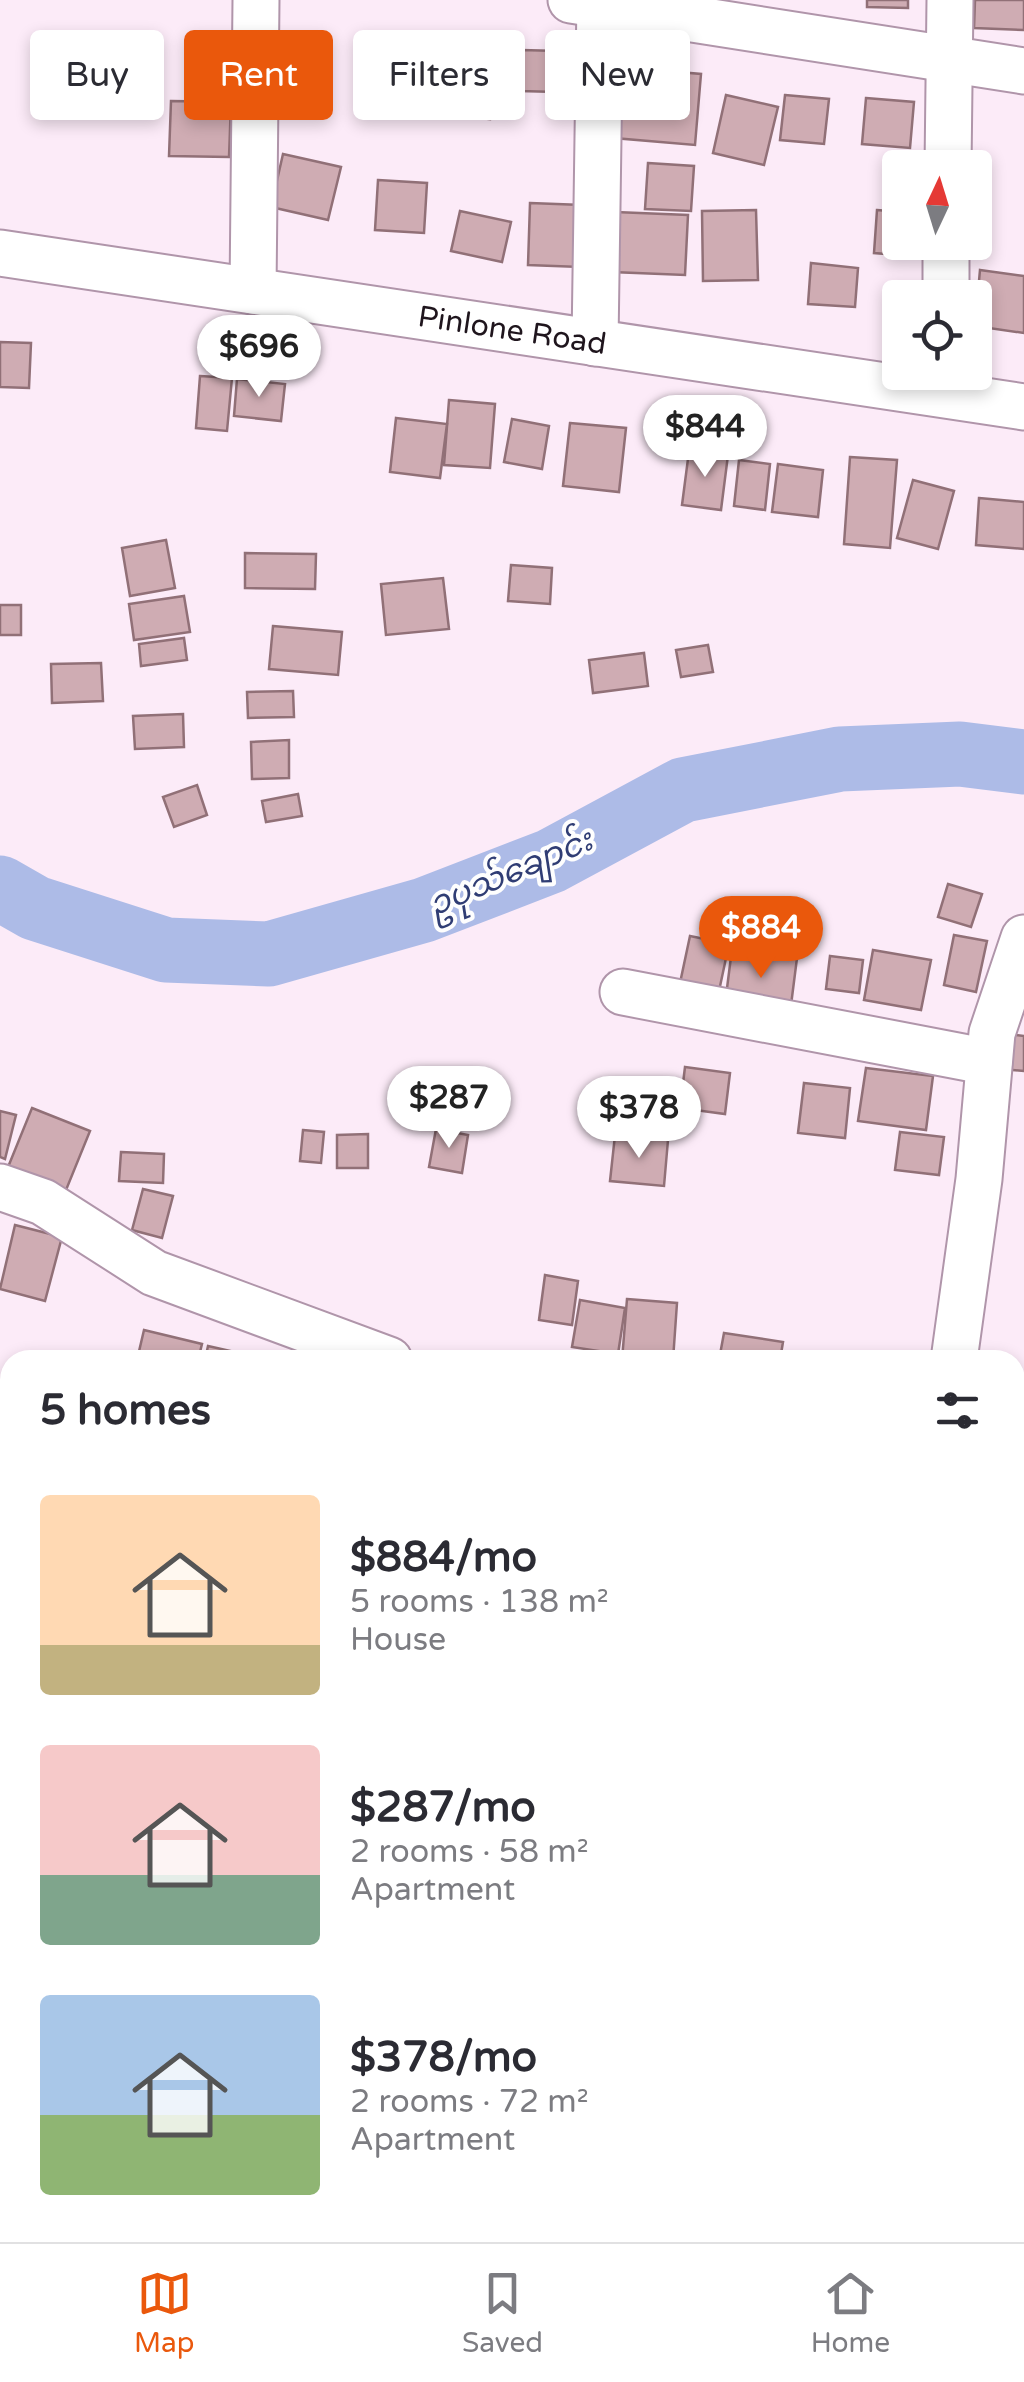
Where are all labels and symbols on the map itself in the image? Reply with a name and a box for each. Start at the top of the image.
north arrow [882,150,992,260]
street label: Pinlone Road [416,298,609,363]
pin: $696 [200,315,318,400]
pin: $844 [646,395,764,480]
water label: ဥပုသ်ချောင်း [421,817,602,930]
pin: $884 [702,896,820,981]
pin: $287 [390,1066,508,1151]
pin: $378 [580,1076,698,1161]

